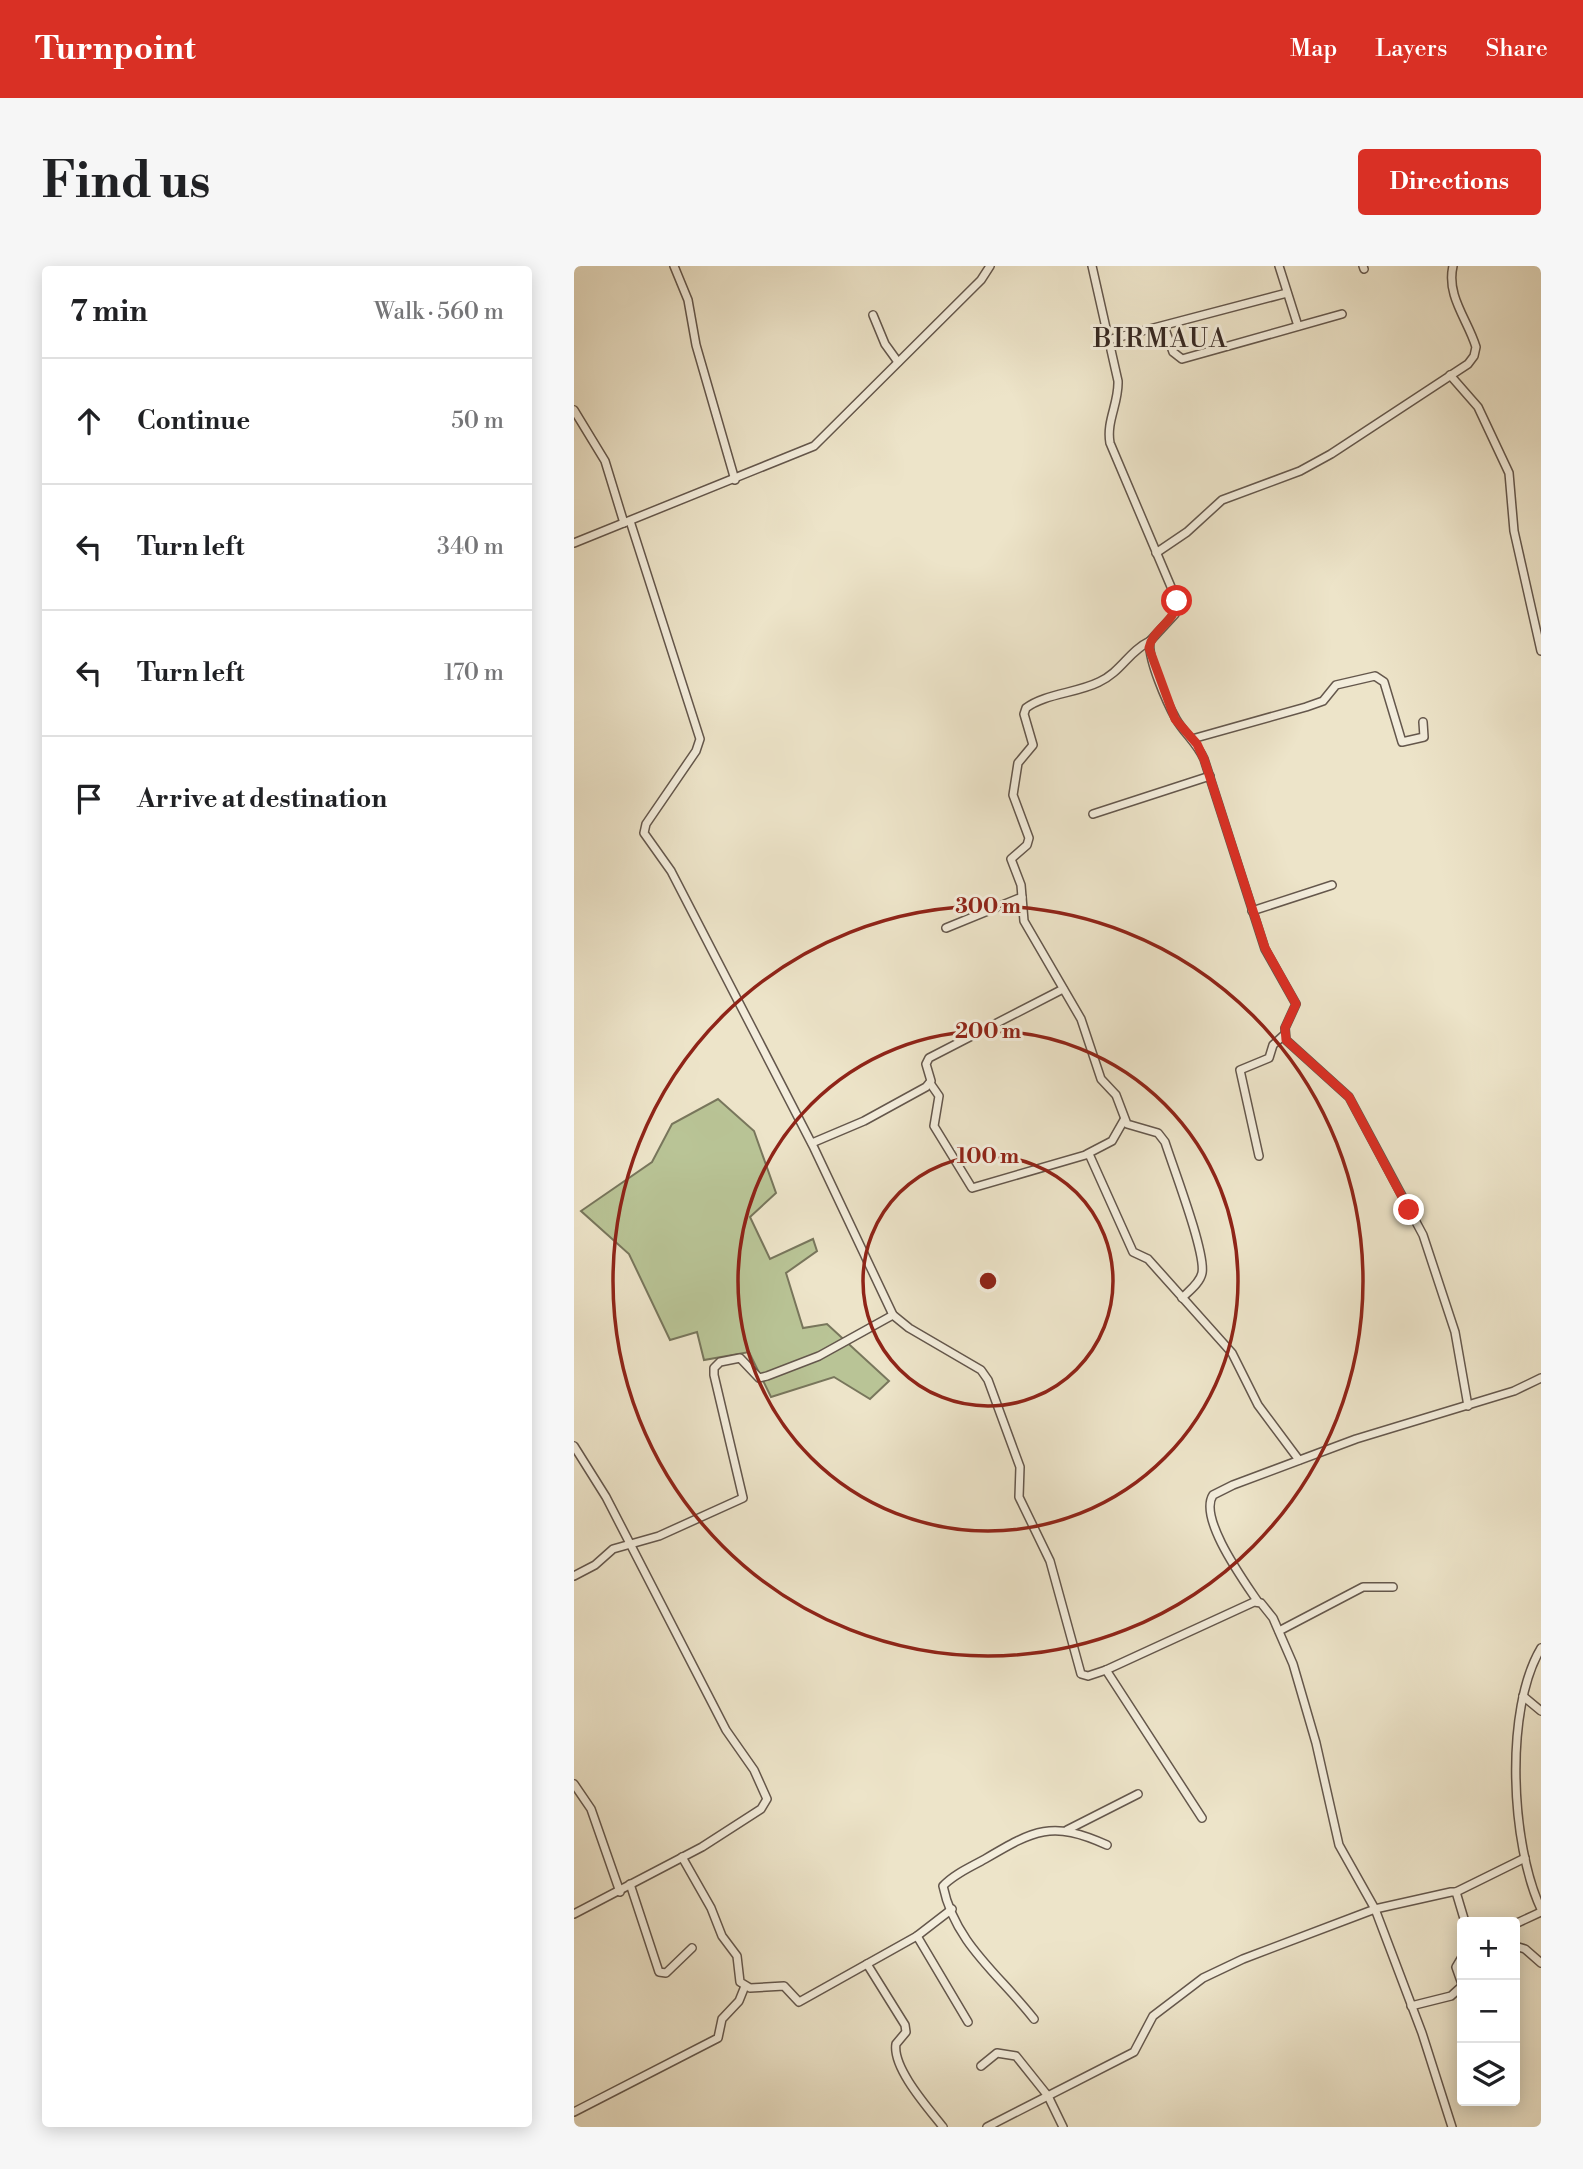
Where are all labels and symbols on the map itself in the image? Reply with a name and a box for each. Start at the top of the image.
district label: BIRMAUA [1092,323,1229,355]
route start [1161,585,1192,616]
text: 300 m [955,894,1021,920]
text: 200 m [955,1019,1021,1045]
text: 100 m [957,1144,1019,1170]
route end [1393,1194,1424,1225]
centre of rings [976,1269,1000,1293]

